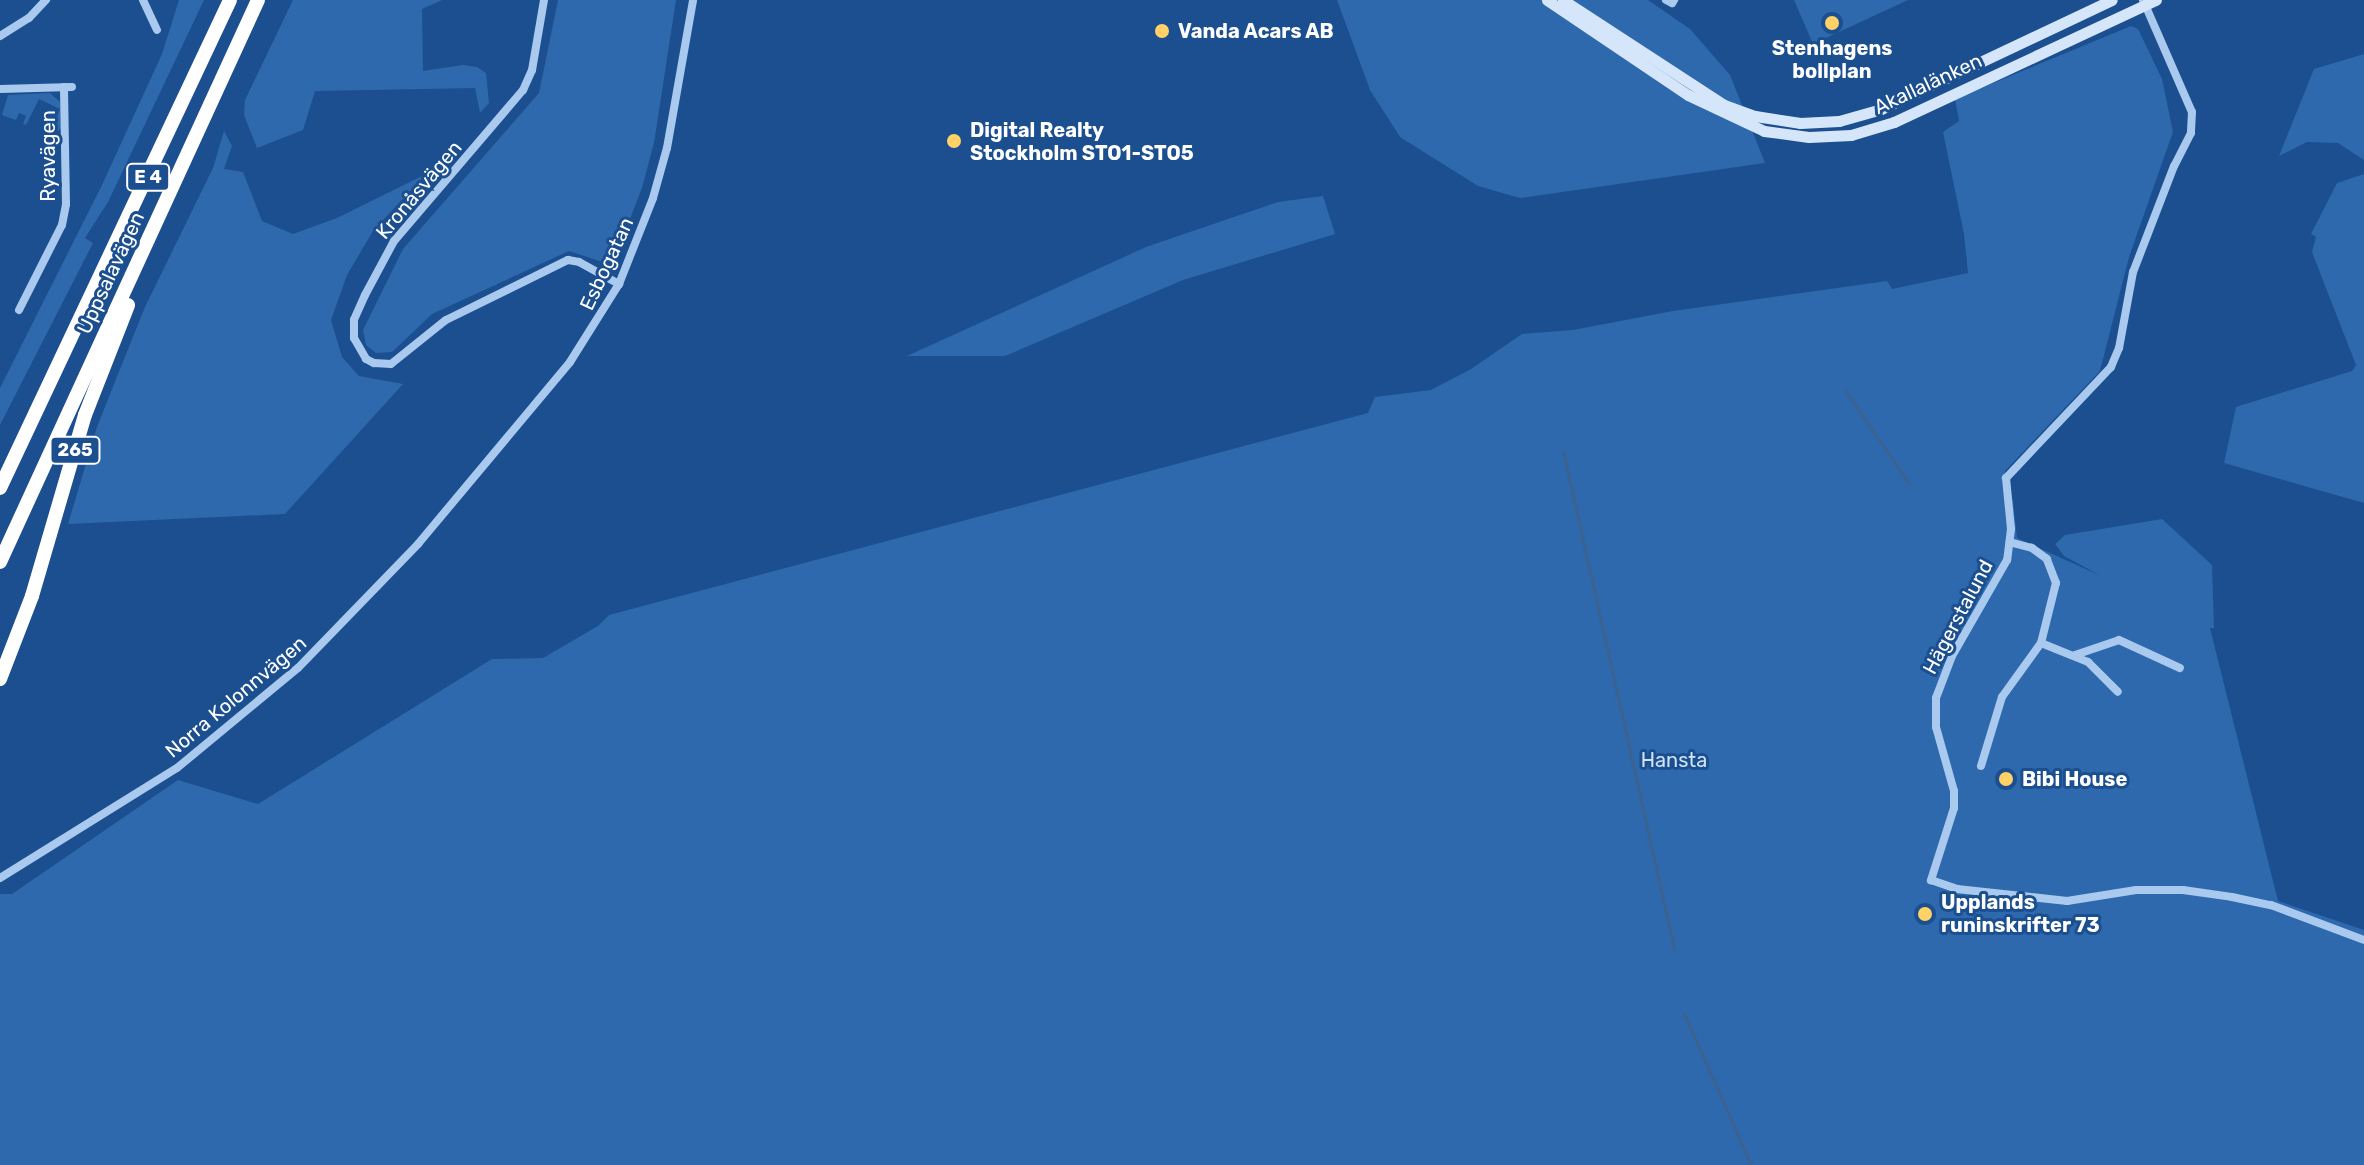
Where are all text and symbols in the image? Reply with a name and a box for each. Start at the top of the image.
marker: Stenhagens bollplan [1823,14,1841,32]
place label: Vanda Acars AB [1178,19,1335,43]
marker: Vanda Acars AB [1153,22,1171,40]
place label: Stenhagens bollplan [1772,36,1892,83]
street label: Akallalänken [1870,49,1986,119]
street label: Ryavägen [36,110,60,202]
place label: Digital Realty Stockholm STO1-STO5 [970,118,1194,165]
marker: Digital Realty Stockholm STO1-STO5 [945,132,963,150]
street label: Kronåsvägen [371,136,467,244]
road number: E 4 [126,163,170,191]
street label: Uppsalavägen [72,208,150,338]
street label: Esbogatan [575,214,639,314]
road number: 265 [49,436,101,464]
street label: Hägerstalund [1918,556,1998,678]
street label: Norra Kolonnvägen [161,631,311,763]
park label: Hansta [1641,748,1707,772]
place label: Bibi House [2022,767,2127,791]
marker: Bibi House [1997,770,2015,788]
place label: Upplands runinskrifter 73 [1941,890,2100,937]
marker: Upplands runinskrifter 73 [1916,905,1934,923]

